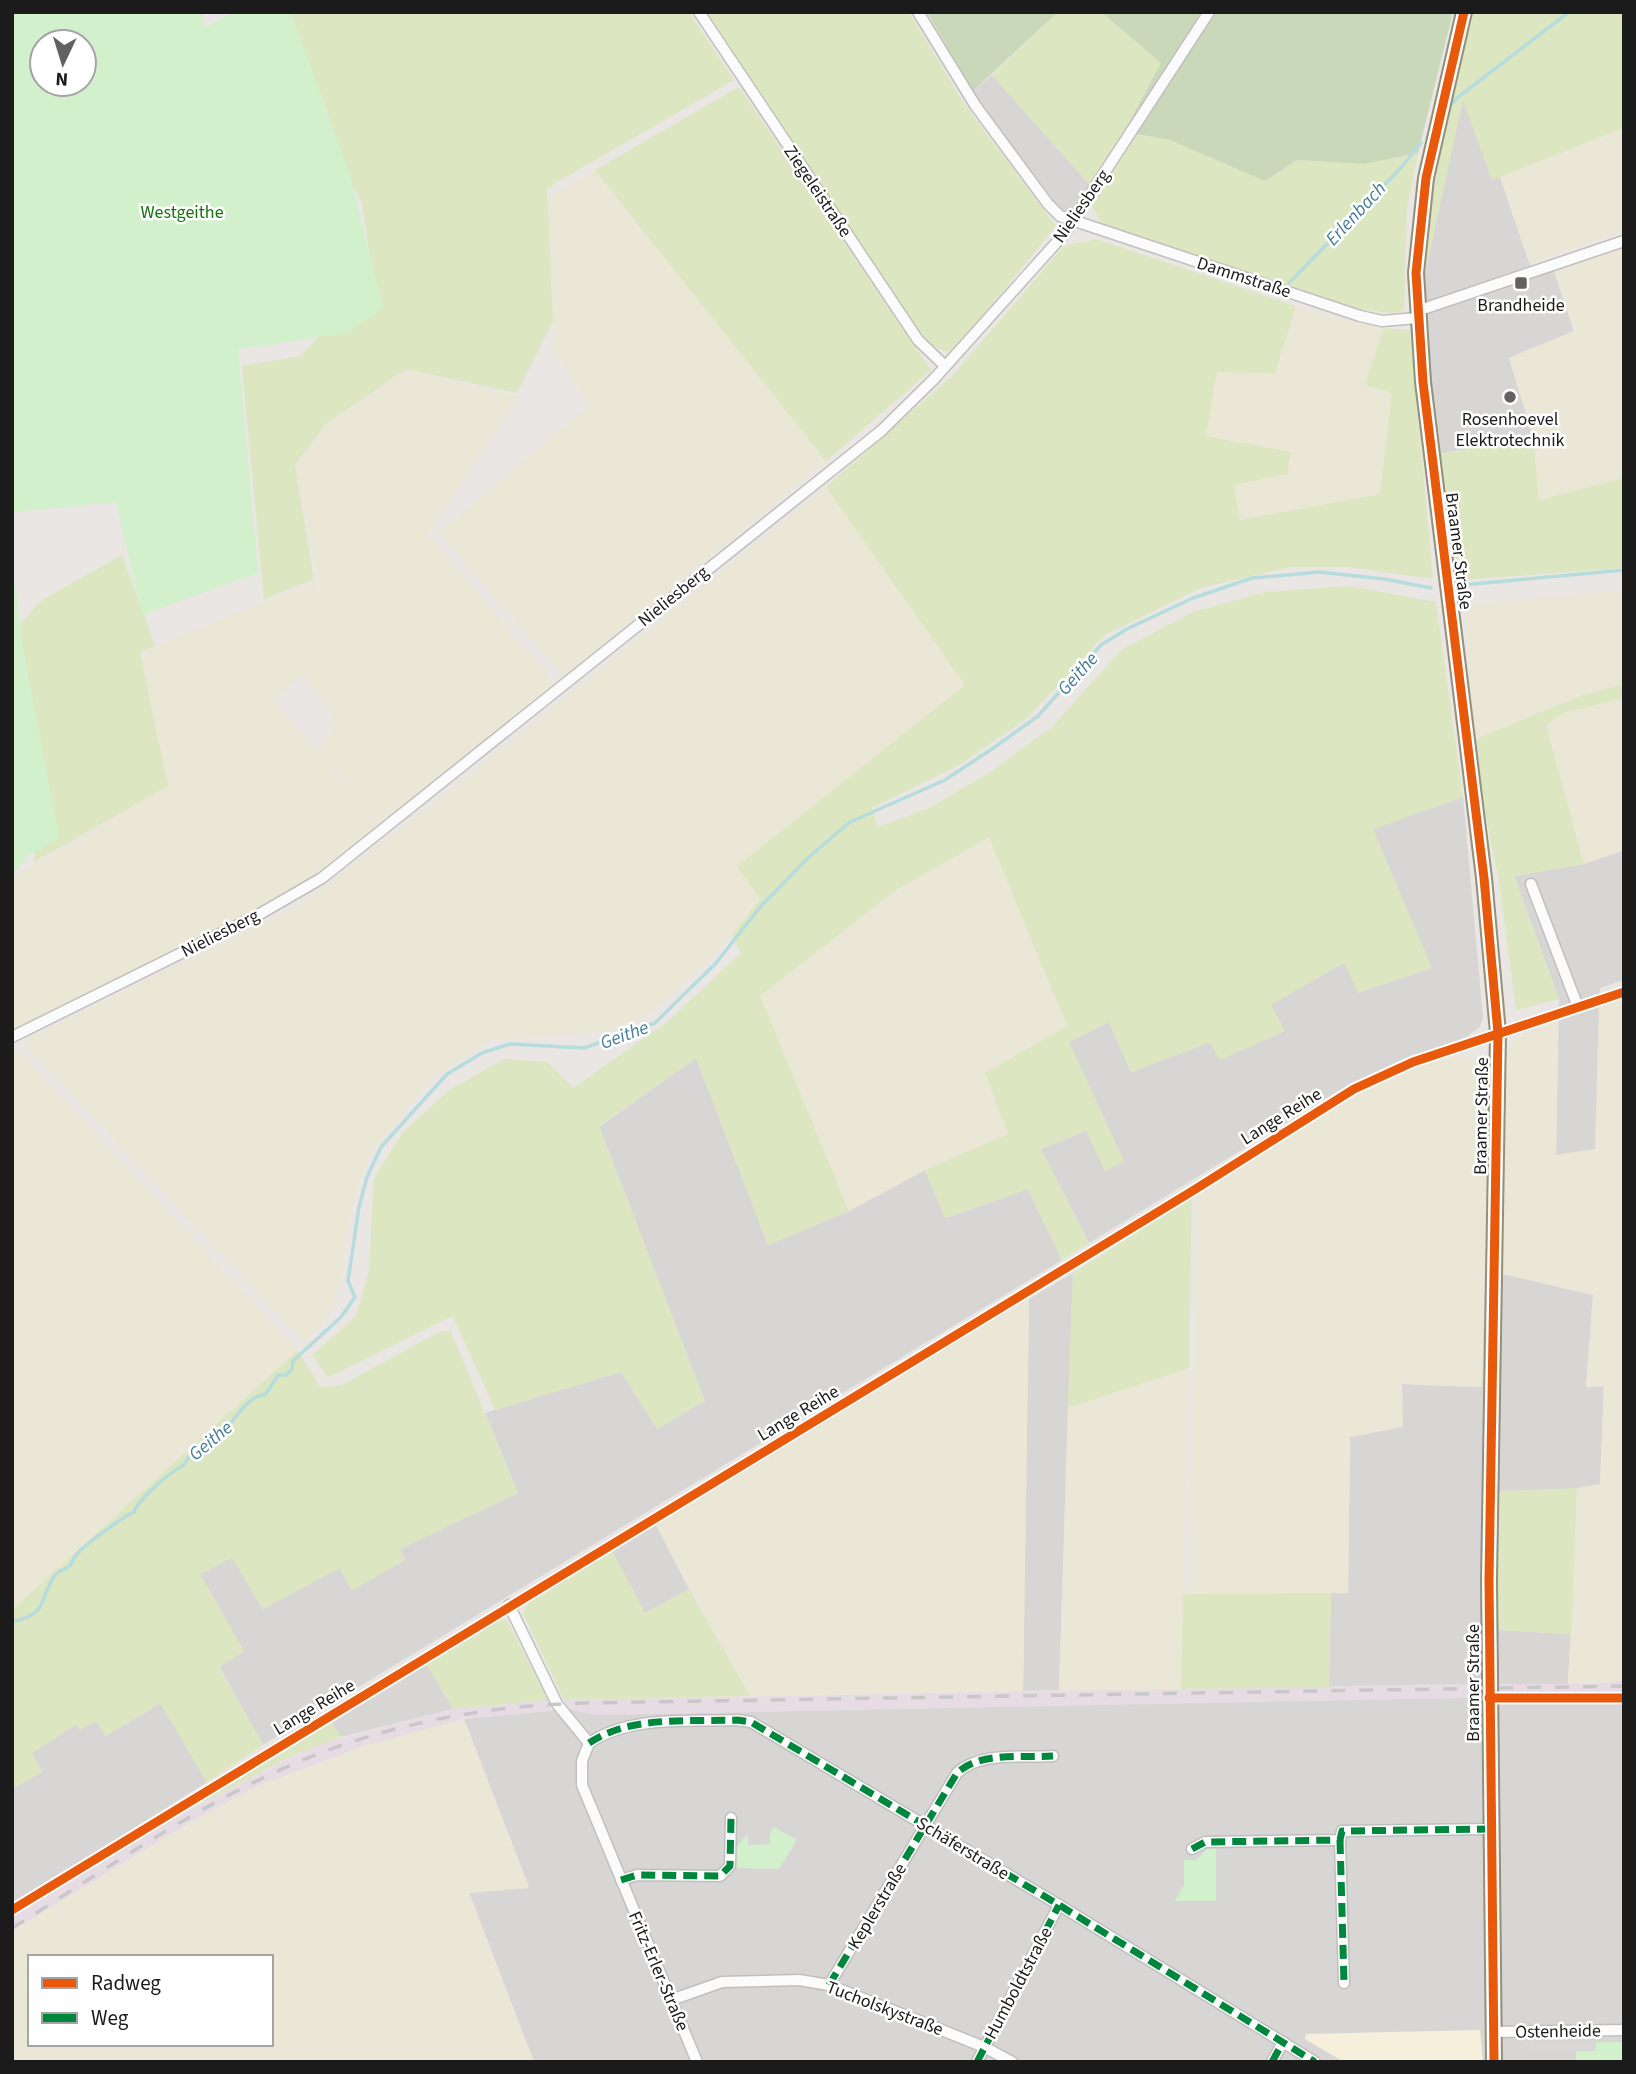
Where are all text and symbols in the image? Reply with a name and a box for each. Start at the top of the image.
north arrow [28,28,98,98]
text: N [55,65,69,92]
street label: Ziegeleistraße [778,140,858,242]
street label: Nieliesberg [1047,165,1116,248]
water label: Erlenbach [1319,176,1393,252]
park label: Westgeithe [140,200,224,225]
street label: Dammstraße [1194,251,1294,304]
marker: Brandheide [1513,275,1529,291]
place label: Brandheide [1477,293,1565,318]
marker: Rosenhoevel Elektrotechnik [1502,389,1518,405]
place label: Rosenhoevel Elektrotechnik [1455,407,1565,453]
street label: Braamer Straße [1439,491,1478,611]
street label: Nieliesberg [633,560,714,633]
water label: Geithe [1051,646,1105,702]
street label: Nieliesberg [177,903,264,964]
water label: Geithe [596,1014,653,1057]
street label: Braamer Straße [1468,1057,1495,1175]
street label: Lange Reihe [1236,1082,1327,1151]
street label: Lange Reihe [753,1379,844,1448]
water label: Geithe [183,1415,239,1468]
street label: Braamer Straße [1461,1624,1486,1742]
street label: Lange Reihe [269,1673,360,1742]
street label: Schäferstraße [912,1811,1014,1886]
street label: Keplerstraße [842,1858,913,1954]
street label: Fritz-Erler-Straße [622,1907,695,2035]
street label: Humboldtstraße [978,1923,1059,2044]
legend [28,1955,273,2046]
text: Radweg [91,1968,161,1998]
street label: Tucholskystraße [823,1975,947,2042]
text: Weg [91,2003,129,2033]
street label: Ostenheide [1515,2018,1601,2045]

